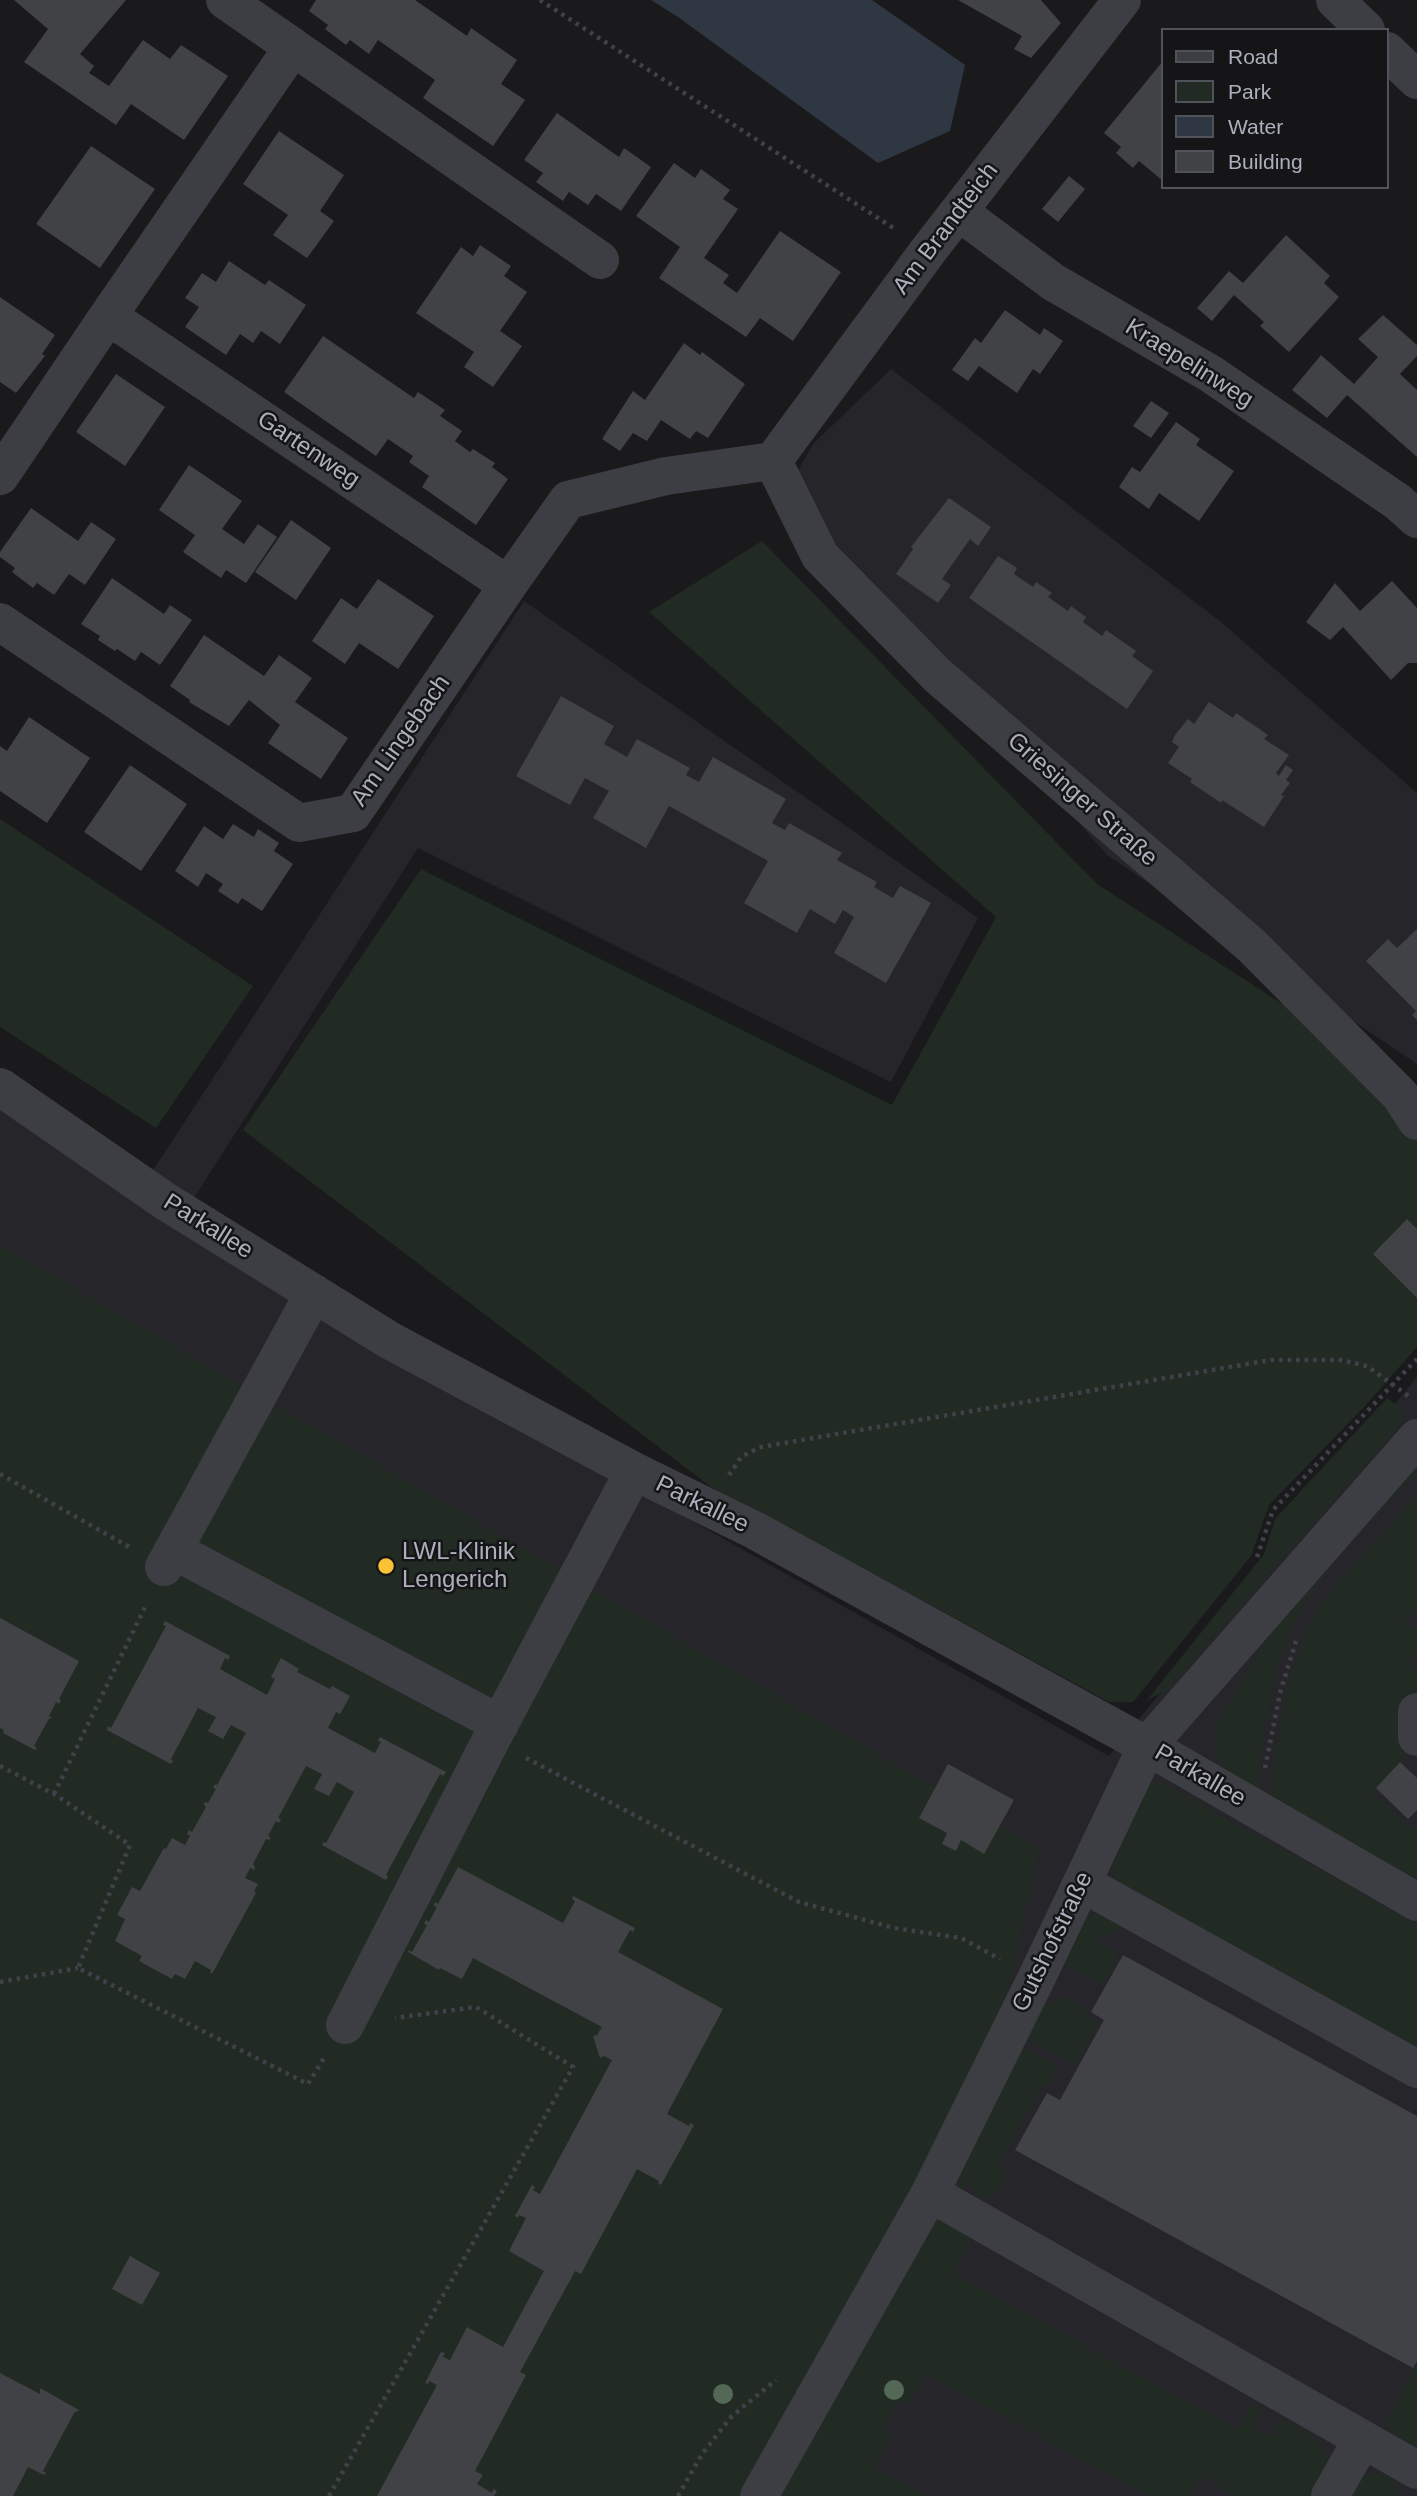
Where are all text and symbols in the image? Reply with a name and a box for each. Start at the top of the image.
legend [1162,28,1389,189]
text: Road [1228,45,1278,68]
text: Park [1228,80,1271,103]
text: Water [1228,115,1283,138]
text: Building [1228,150,1303,173]
street label: Am Brandteich [887,157,1005,301]
street label: Kraepelinweg [1120,313,1258,415]
street label: Gartenweg [251,405,365,495]
street label: Am Lingebach [345,670,457,812]
street label: Griesinger Straße [1001,727,1163,873]
street label: Parkallee [158,1188,258,1266]
street label: Parkallee [651,1470,753,1540]
place label: LWL-Klinik Lengerich [402,1538,515,1594]
marker: LWL-Klinik Lengerich [376,1556,396,1576]
street label: Parkallee [1149,1739,1251,1813]
street label: Gutshofstraße [1007,1867,1099,2017]

